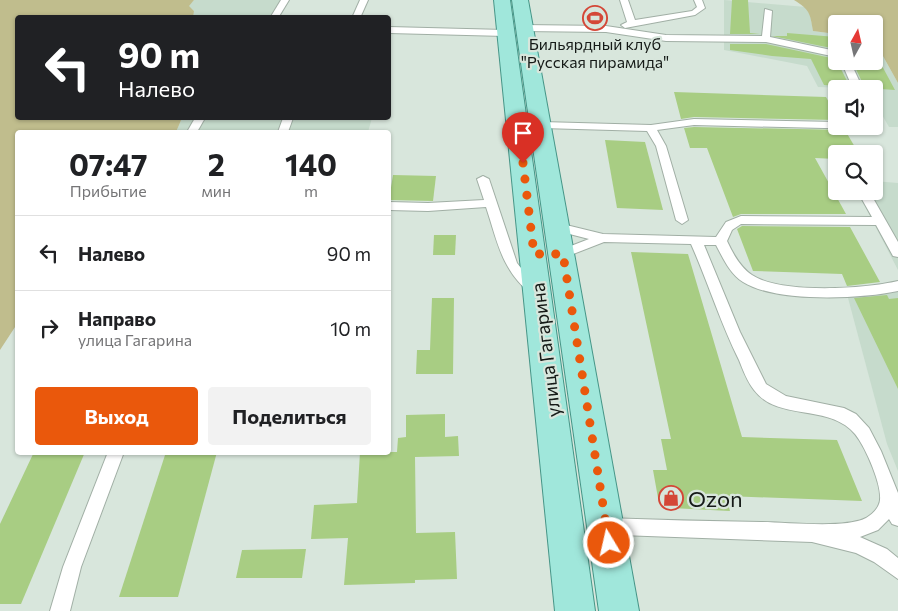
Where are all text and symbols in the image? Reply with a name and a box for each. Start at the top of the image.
sports icon: Бильярдный клуб "Русская пирамида" [582,5,608,31]
north arrow [828,15,882,70]
map controls [828,15,883,200]
text: 90 m [118,32,200,75]
place label: Бильярдный клуб "Русская пирамида" [521,34,669,71]
icon: left [35,35,100,100]
text: Налево [118,75,195,102]
button: sound [828,80,883,135]
pin [502,112,544,163]
icon: arrive [509,119,537,147]
text: 07:47 [69,145,147,182]
text: 2 [208,145,225,182]
text: 140 [285,145,337,182]
button: search [828,145,883,200]
text: Прибытие [70,181,147,200]
text: мин [201,181,231,200]
text: m [304,181,318,200]
icon: left [35,239,63,267]
text: Налево [78,242,145,265]
text: 90 m [327,242,371,265]
street label: улица Гагарина [525,281,565,419]
text: Направо [78,307,156,330]
icon: right [35,314,63,342]
text: 10 m [330,317,371,340]
text: улица Гагарина [78,330,192,349]
button: Выход [35,387,198,445]
button: Поделиться [208,387,371,445]
shop icon: Ozon [658,485,684,511]
place label: Ozon [688,485,743,512]
position arrow [582,516,634,568]

